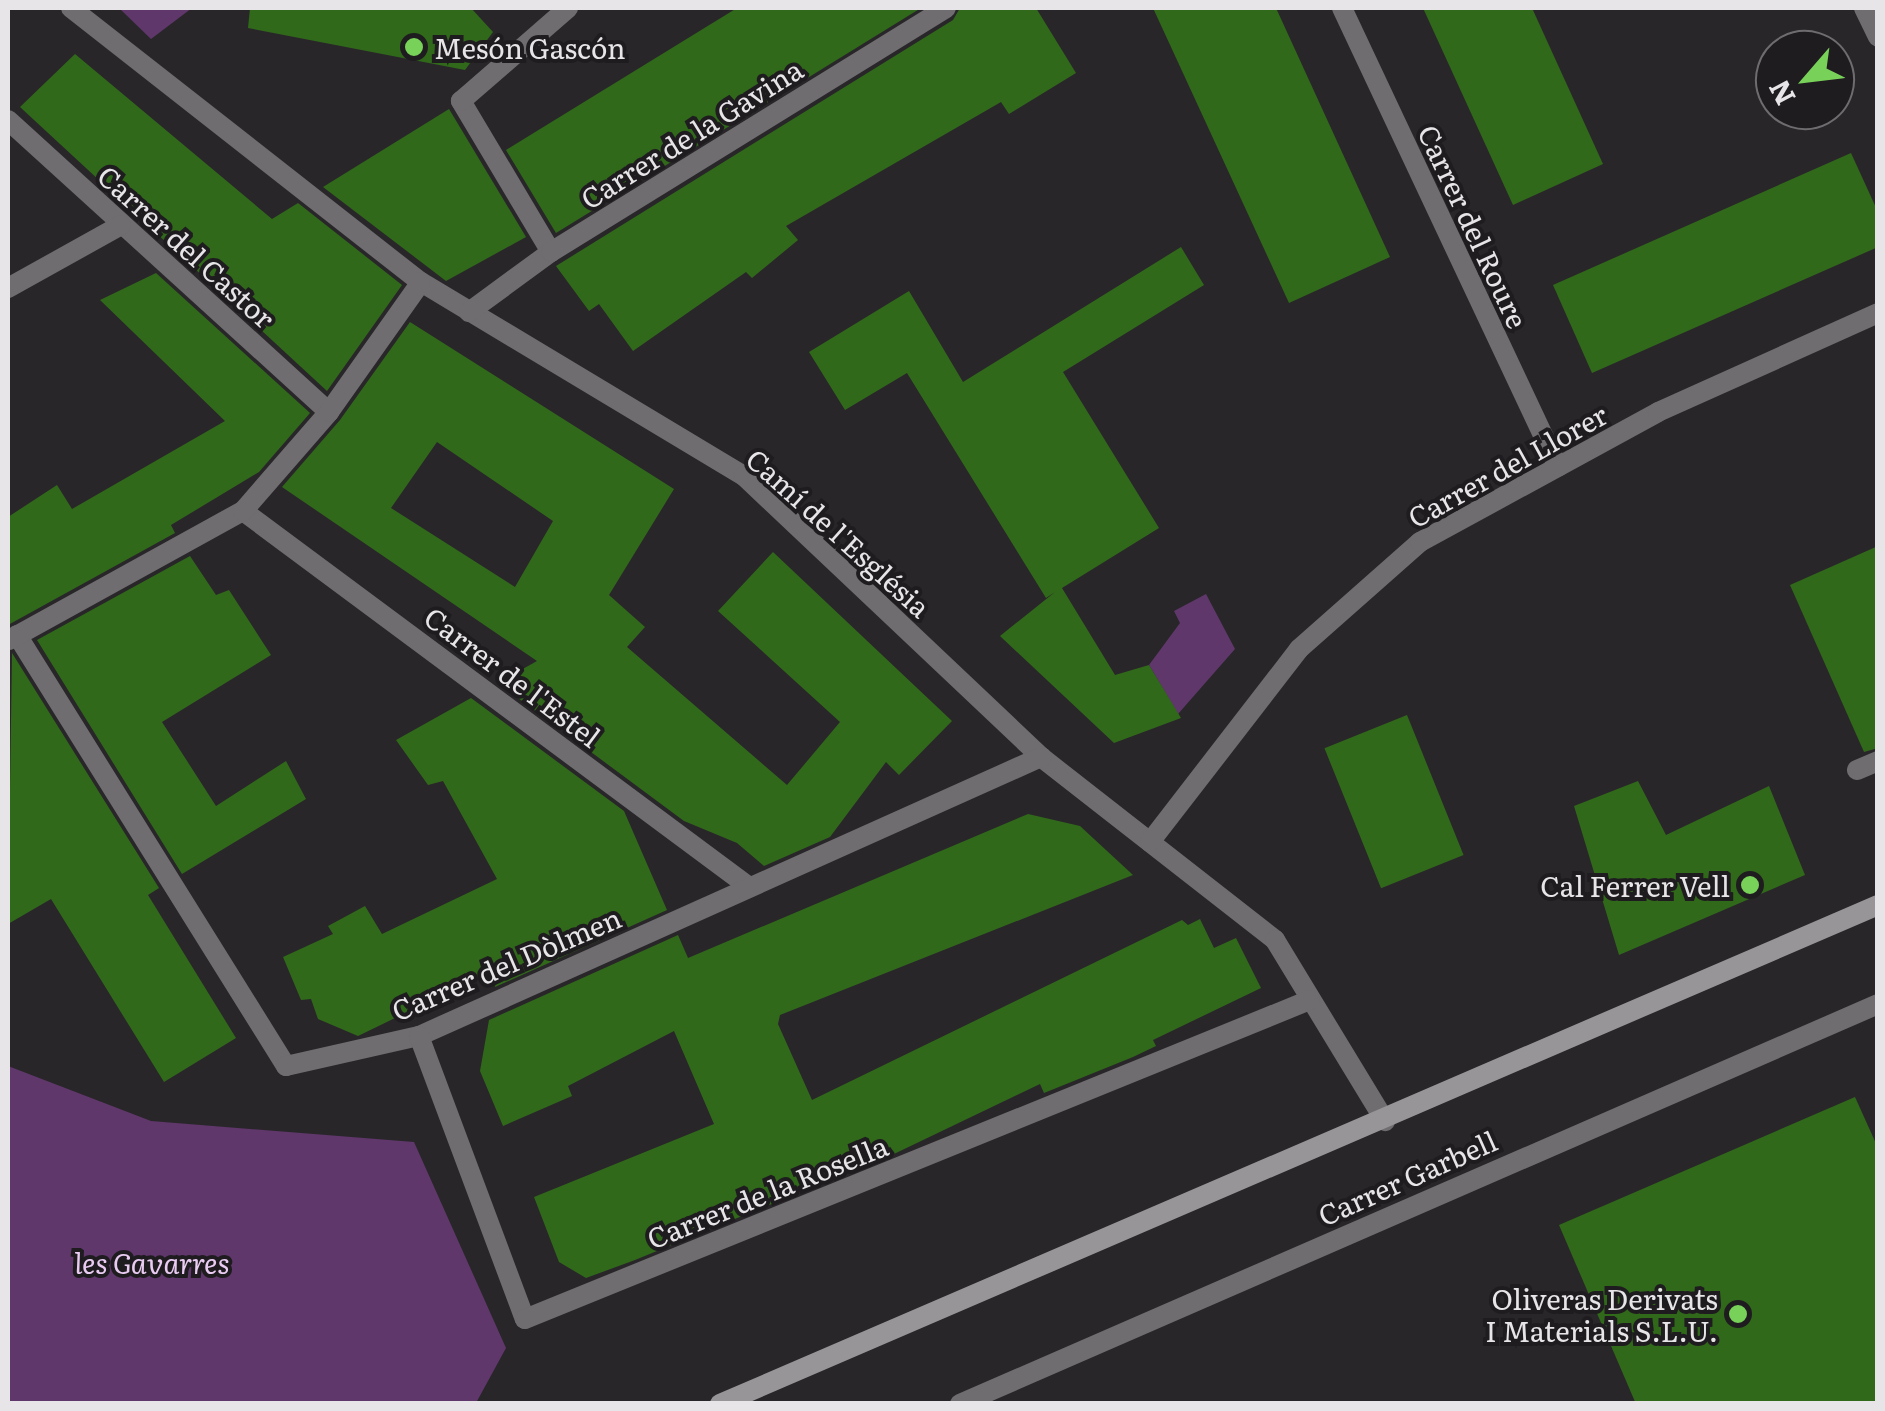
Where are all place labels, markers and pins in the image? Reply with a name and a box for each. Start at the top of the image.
place label: Mesón Gascón [434,30,626,64]
marker: Mesón Gascón [403,36,425,58]
place label: Cal Ferrer Vell [1540,868,1730,902]
marker: Cal Ferrer Vell [1739,874,1761,896]
place label: Oliveras Derivats I Materials S.L.U. [1485,1281,1718,1347]
marker: Oliveras Derivats I Materials S.L.U. [1727,1303,1749,1325]

